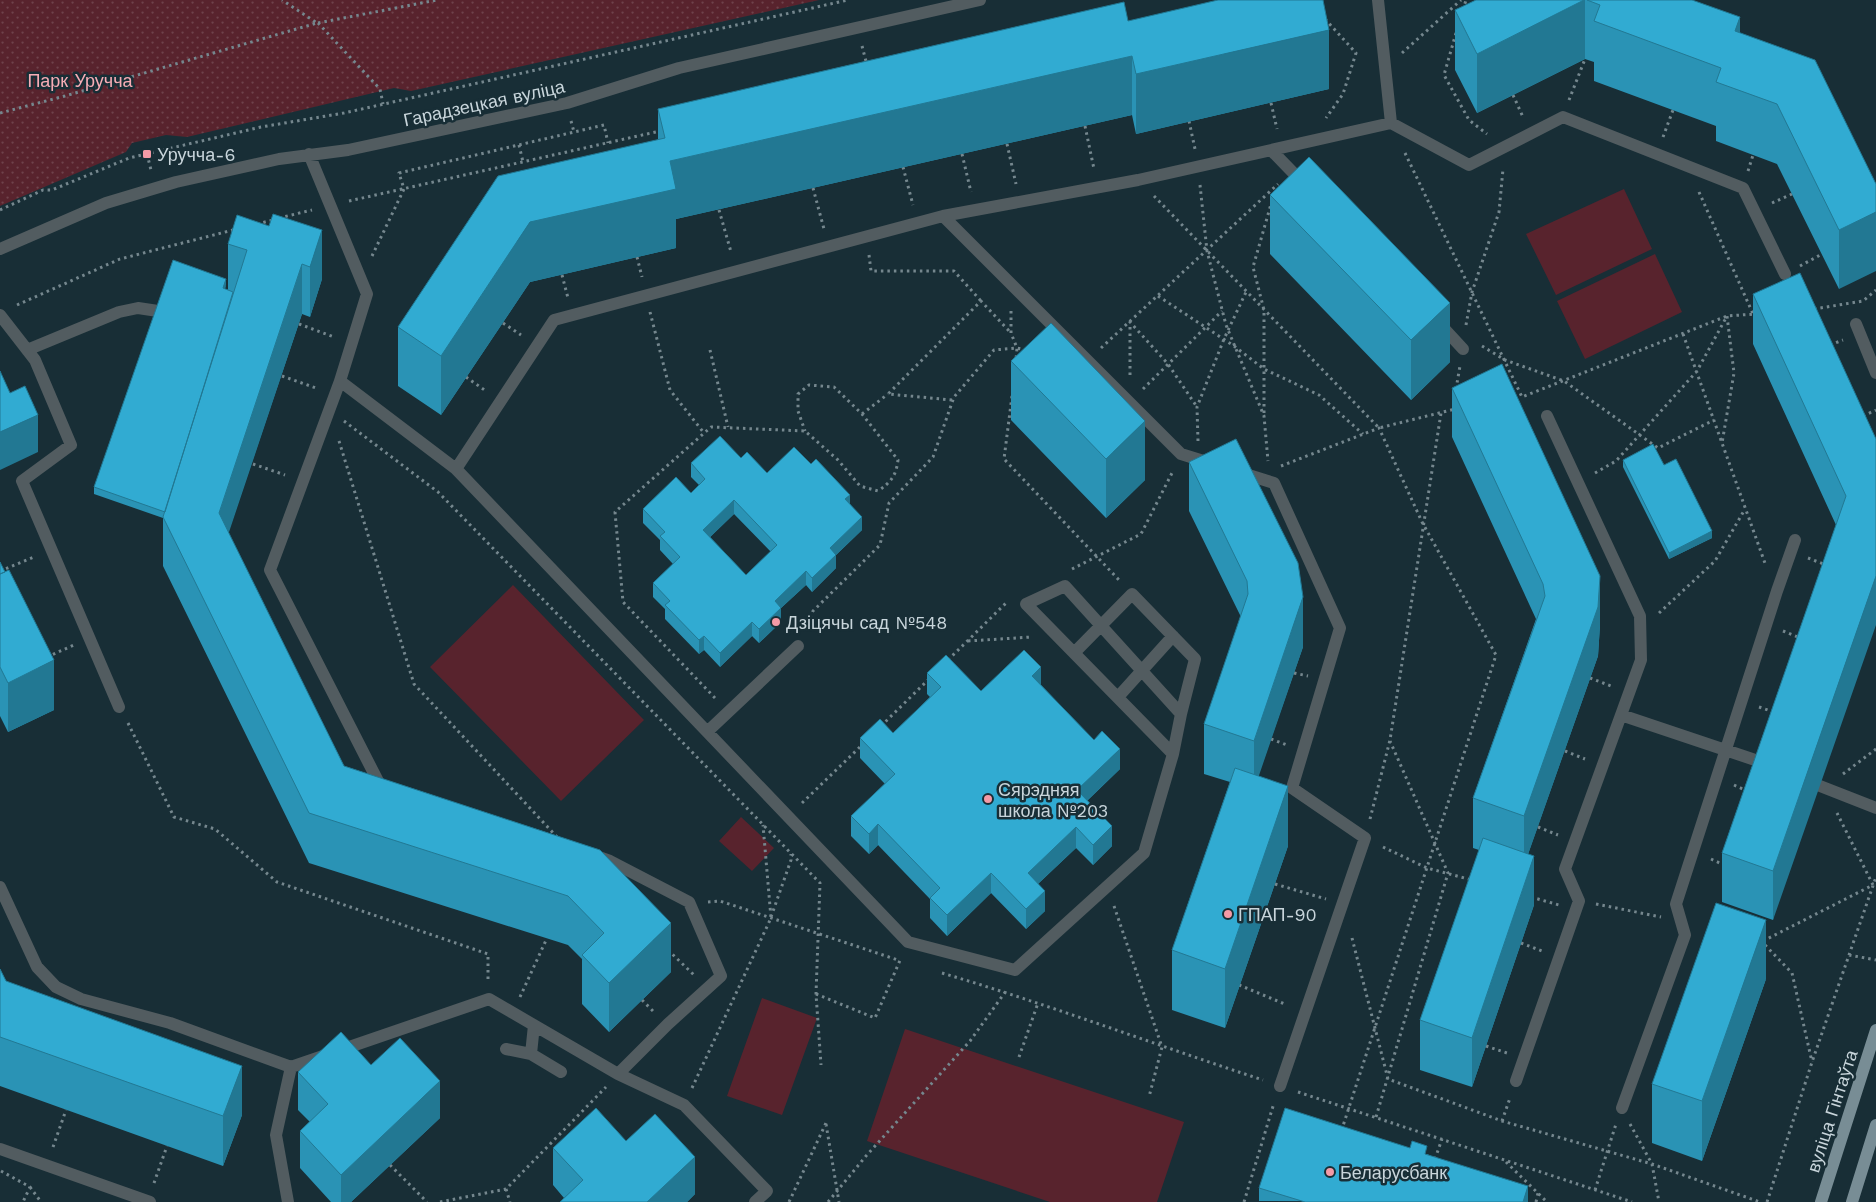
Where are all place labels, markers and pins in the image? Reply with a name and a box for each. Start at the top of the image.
place label: Уручча-6 [157,144,235,165]
marker: Уручча-6 [141,148,153,160]
place label: Дзіцячы сад №548 [786,612,947,633]
marker: Дзіцячы сад №548 [770,616,782,628]
place label: Сярэдняя школа №203 [998,779,1108,821]
marker: Сярэдняя школа №203 [982,793,994,805]
place label: ГПАП-90 [1238,904,1317,925]
marker: ГПАП-90 [1222,908,1234,920]
place label: Беларусбанк [1340,1162,1447,1183]
marker: Беларусбанк [1324,1166,1336,1178]

